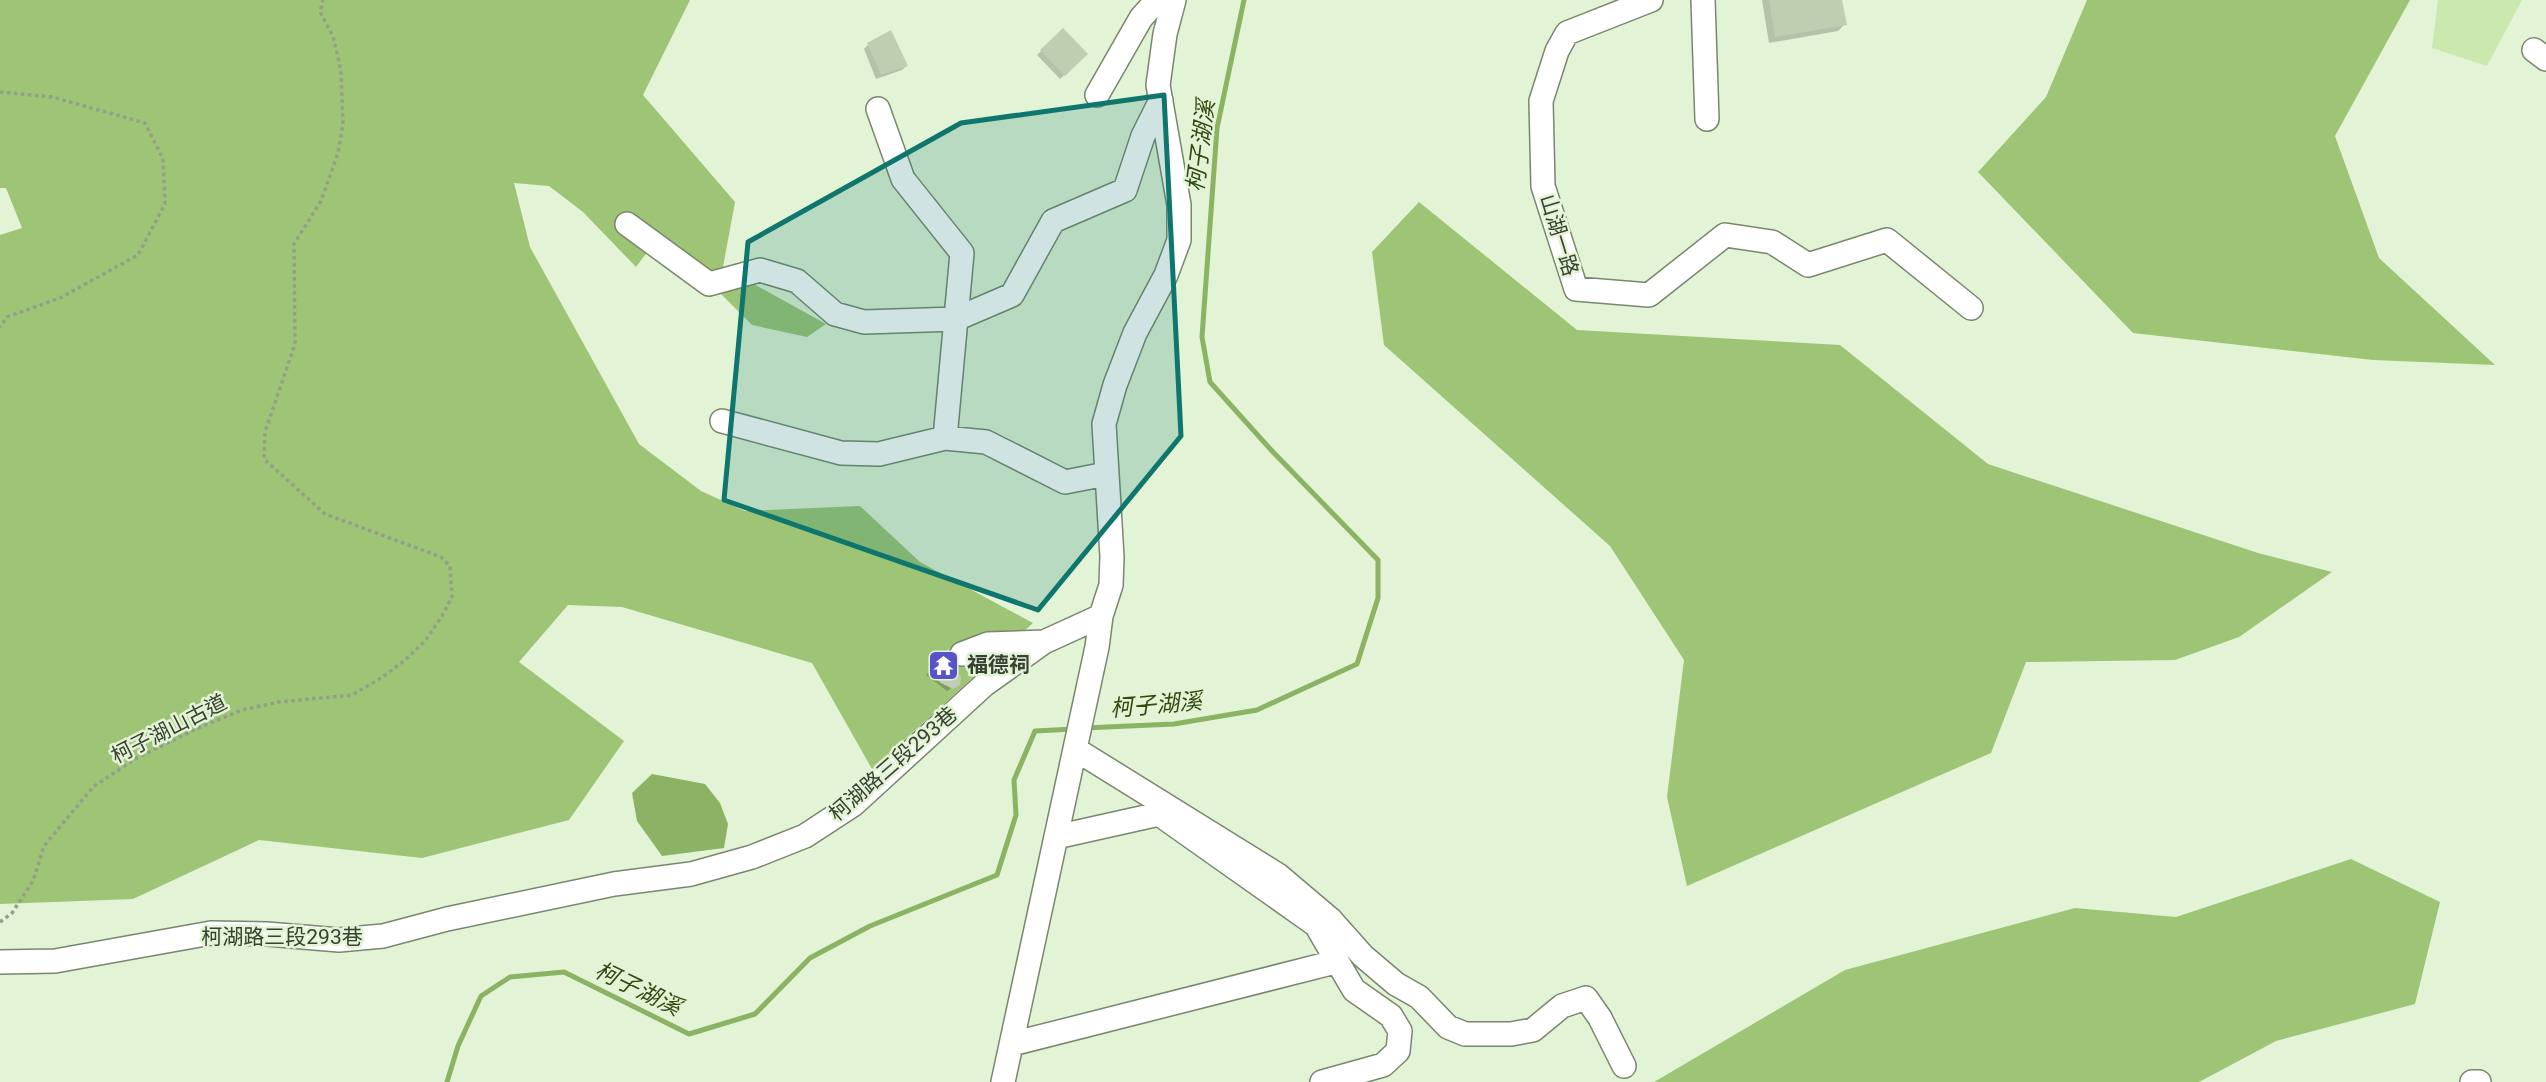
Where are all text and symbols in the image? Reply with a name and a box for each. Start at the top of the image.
water label: 柯子湖溪 [1182,96,1220,193]
street label: 山湖一路 [1535,191,1583,279]
temple icon: 福德祠 [927,648,961,682]
place label: 福德祠 [967,653,1030,677]
water label: 柯子湖溪 [1109,687,1206,722]
street label: 柯子湖山古道 [107,690,231,768]
street label: 柯湖路三段293巷 [824,702,962,826]
street label: 柯湖路三段293巷 [201,925,363,949]
water label: 柯子湖溪 [591,957,688,1023]

